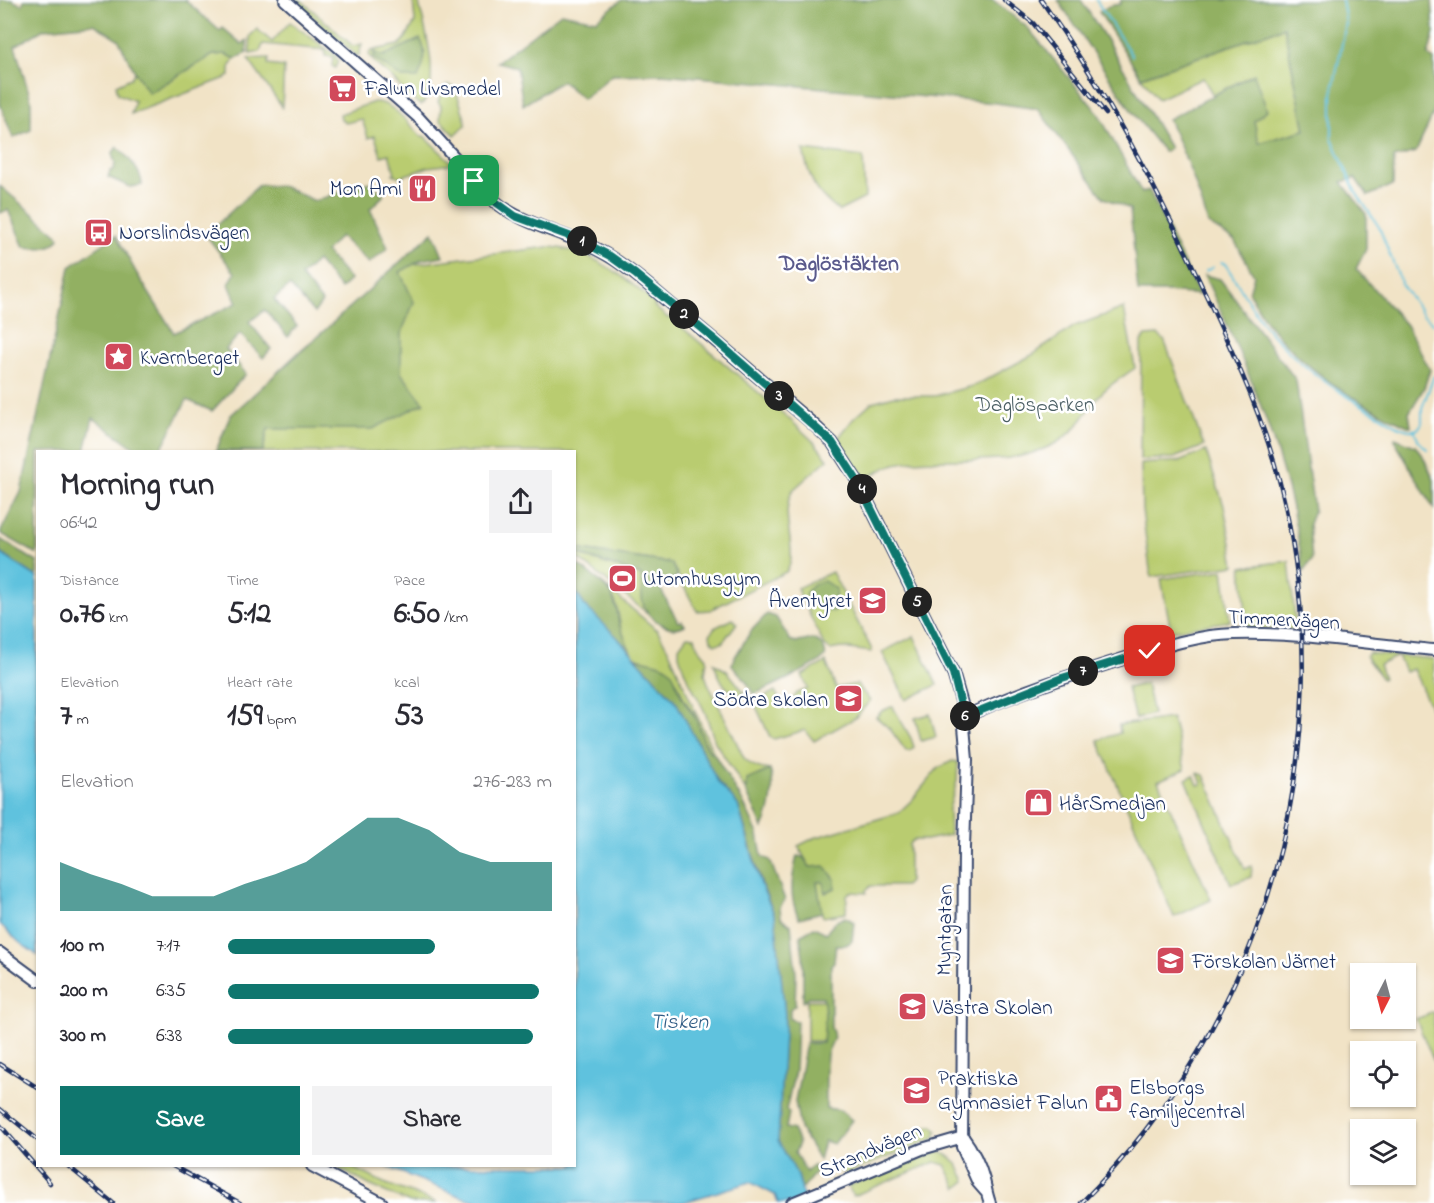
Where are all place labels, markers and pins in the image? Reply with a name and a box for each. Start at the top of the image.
supermarket icon: Falun Livsmedel [327,72,359,104]
place label: Falun Livsmedel [363,75,501,105]
pin [448,155,499,206]
restaurant icon: Mon Ami [407,172,439,204]
place label: Mon Ami [330,175,402,205]
bus stop icon: Norslindsvägen [82,216,114,248]
place label: Norslindsvägen [119,219,249,251]
pin: 1 [567,226,597,256]
pin: 2 [669,299,699,329]
place icon: Kvarnberget [103,341,135,373]
place label: Kvarnberget [140,344,239,376]
pin: 3 [764,381,794,411]
pin: 4 [847,474,877,504]
sports icon: Utomhusgym [606,562,638,594]
place label: Utomhusgym [643,565,761,597]
school or university icon: Äventyret [857,584,889,616]
place label: Äventyret [769,587,852,619]
pin: 5 [902,587,932,617]
pin [1124,625,1175,676]
pin: 7 [1068,656,1098,686]
school or university icon: Södra skolan [833,683,865,715]
place label: Södra skolan [713,686,828,716]
pin: 6 [950,701,980,731]
shop icon: HårSmedjan [1022,787,1054,819]
place label: HårSmedjan [1059,790,1166,820]
school or university icon: Förskolan Järnet [1155,945,1187,977]
place label: Förskolan Järnet [1191,948,1336,978]
school or university icon: Västra Skolan [896,991,928,1023]
place label: Västra Skolan [932,994,1053,1024]
place label: Praktiska Gymnasiet Falun [938,1065,1088,1121]
school or university icon: Praktiska Gymnasiet Falun [901,1074,933,1106]
place label: Elsborgs familjecentral [1129,1074,1245,1128]
public building icon: Elsborgs familjecentral [1092,1083,1124,1115]

